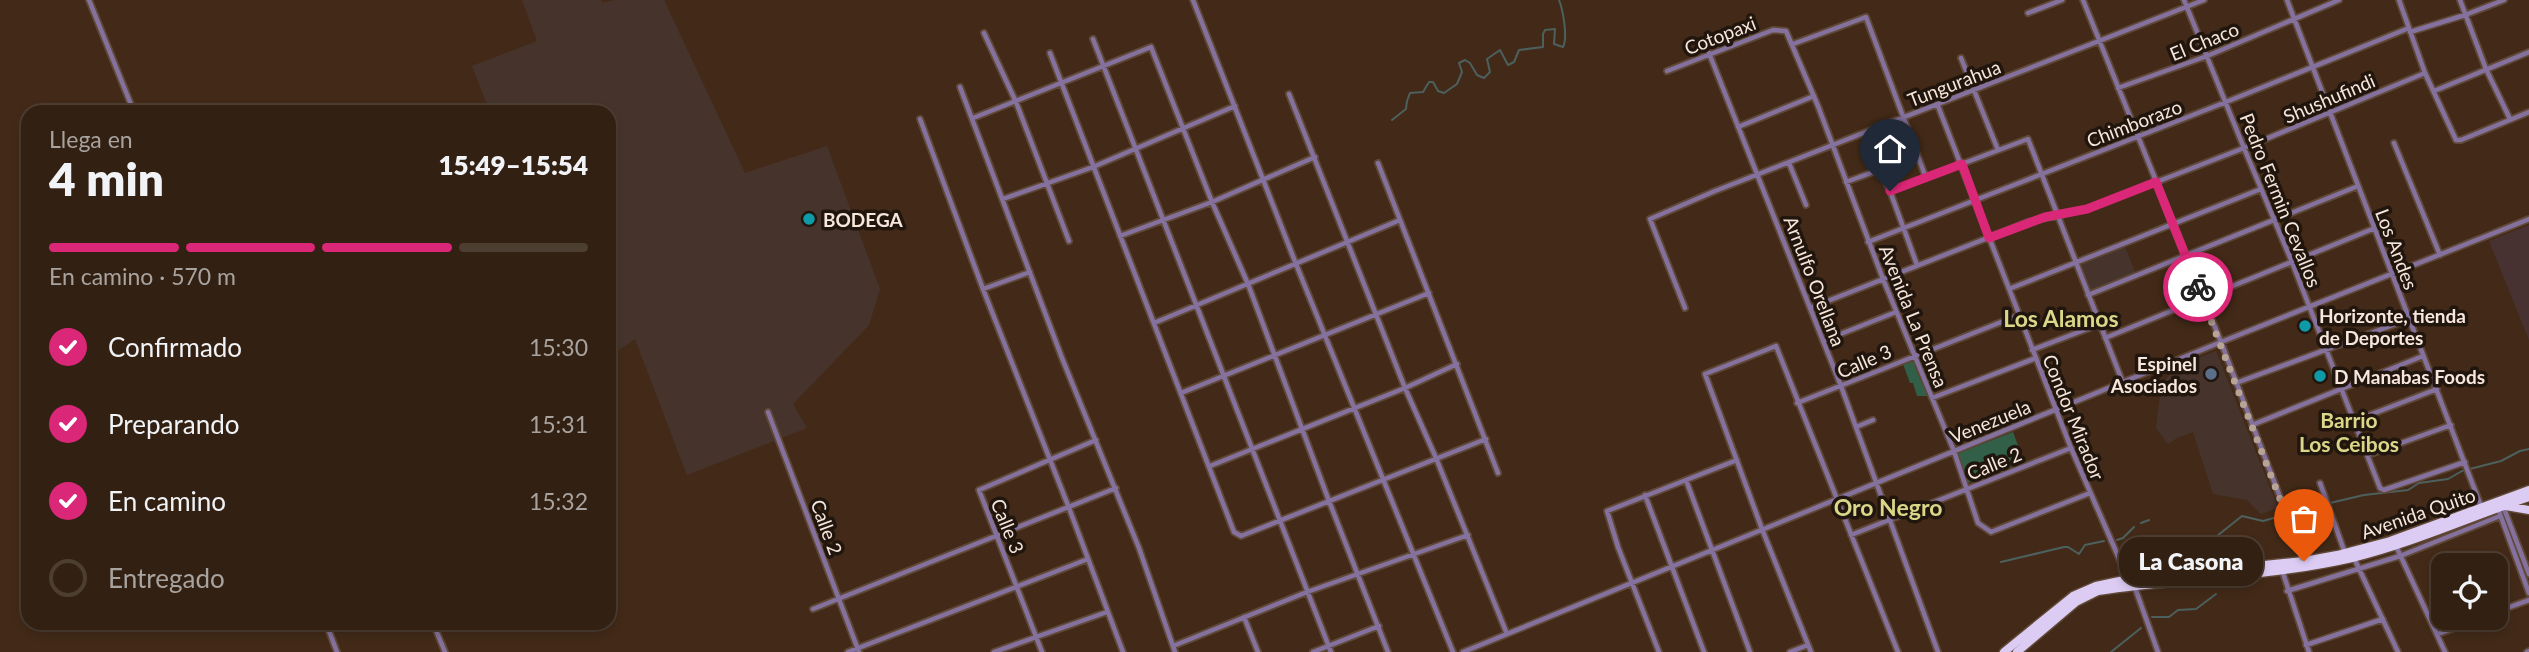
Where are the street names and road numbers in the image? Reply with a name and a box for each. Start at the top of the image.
street label: Cotopaxi [1681,11,1759,59]
street label: El Chaco [2166,17,2242,65]
street label: Tungurahua [1904,55,2004,111]
street label: Shushufindi [2280,68,2378,128]
street label: Chimborazo [2083,94,2185,152]
street label: Pedro Fermin Cevallos [2236,110,2326,290]
street label: Los Andes [2371,205,2423,293]
street label: Arnulfo Orellana [1780,213,1850,349]
street label: Avenida La Prensa [1875,241,1953,391]
street label: Calle 3 [1833,339,1895,383]
street label: Condor Mirador [2038,351,2110,483]
street label: Venezuela [1946,394,2034,448]
street label: Calle 2 [1963,442,2025,484]
street label: Avenida Quito [2358,483,2478,543]
street label: Calle 3 [987,495,1029,557]
street label: Calle 2 [806,496,848,558]

